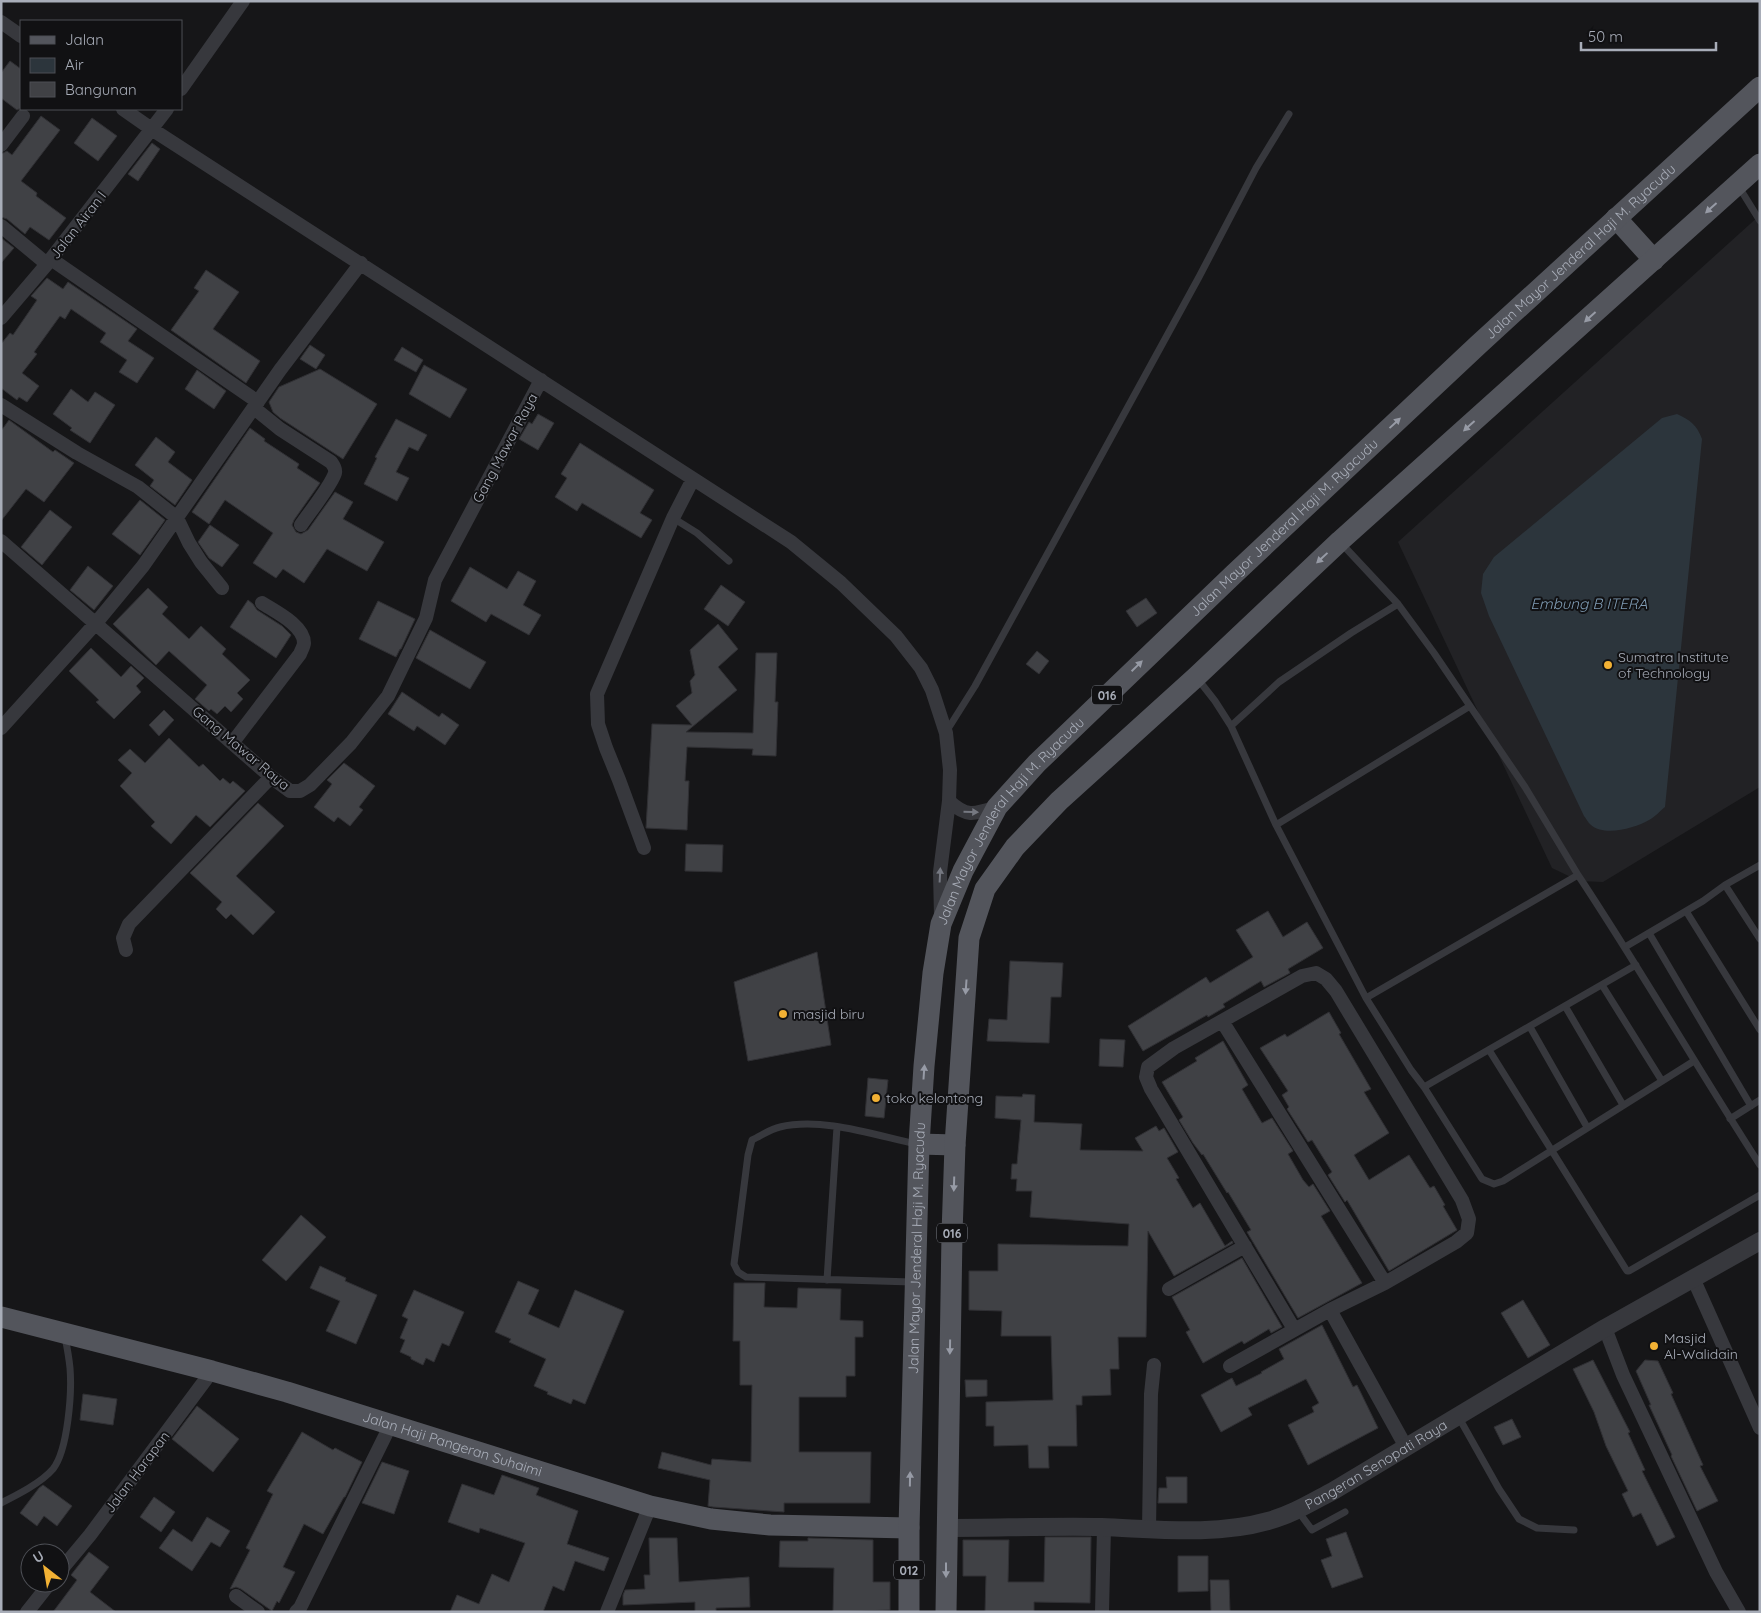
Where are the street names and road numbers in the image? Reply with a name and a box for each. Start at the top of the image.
street label: Jalan Mayor Jenderal Haji M. Ryacudu [1481,160,1679,343]
street label: Jalan Airan I [46,187,110,263]
street label: Gang Mawar Raya [468,390,542,506]
street label: Jalan Mayor Jenderal Haji M. Ryacudu [1186,435,1382,620]
road number: 016 [1092,686,1122,704]
street label: Gang Mawar Raya [189,702,293,794]
street label: Jalan Mayor Jenderal Haji M. Ryacudu [933,713,1088,928]
street label: Jalan Mayor Jenderal Haji M. Ryacudu [904,1122,929,1374]
road number: 016 [937,1224,967,1242]
street label: Jalan Haji Pangeran Suhaimi [360,1407,544,1481]
street label: Pangeran Senopati Raya [1302,1416,1450,1513]
street label: Jalan Harapan [100,1428,174,1516]
road number: 012 [894,1560,924,1580]

